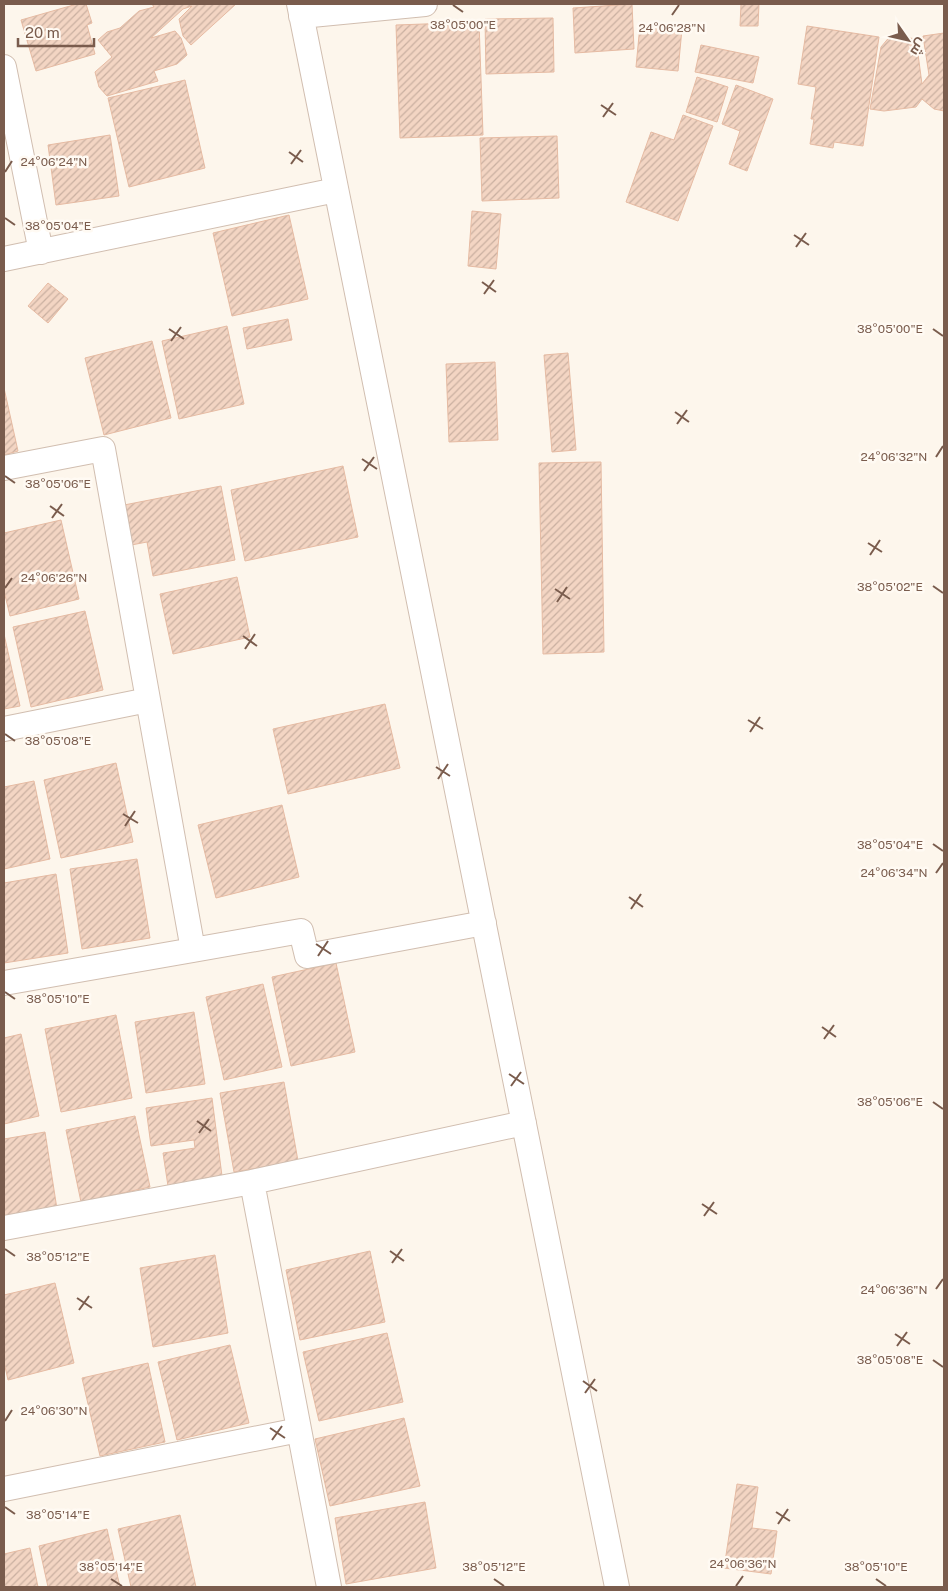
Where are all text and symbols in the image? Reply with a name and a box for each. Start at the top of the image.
scale bar [18,15,94,47]
north arrow [883,15,933,65]
text: 38°05'00"E [430,18,496,32]
text: 24°06'28"N [638,21,706,35]
text: 20 m [25,24,60,41]
text: ش [906,35,930,59]
text: 24°06'24"N [21,155,87,169]
text: 38°05'04"E [25,219,91,233]
text: 38°05'00"E [857,322,923,336]
text: 24°06'32"N [861,450,927,464]
text: 38°05'06"E [25,477,91,491]
text: 24°06'26"N [21,571,87,585]
text: 38°05'02"E [857,580,923,594]
text: 38°05'08"E [25,734,91,748]
text: 38°05'04"E [857,838,923,852]
text: 24°06'34"N [860,866,928,880]
text: 38°05'10"E [26,992,90,1006]
text: 38°05'06"E [857,1095,923,1109]
text: 38°05'12"E [26,1250,90,1264]
text: 24°06'36"N [860,1283,928,1297]
text: 38°05'08"E [857,1353,923,1367]
text: 24°06'30"N [21,1404,87,1418]
text: 38°05'14"E [26,1508,90,1522]
text: 24°06'36"N [709,1557,777,1571]
text: 38°05'14"E [79,1560,143,1574]
text: 38°05'12"E [462,1560,526,1574]
text: 38°05'10"E [844,1560,908,1574]

